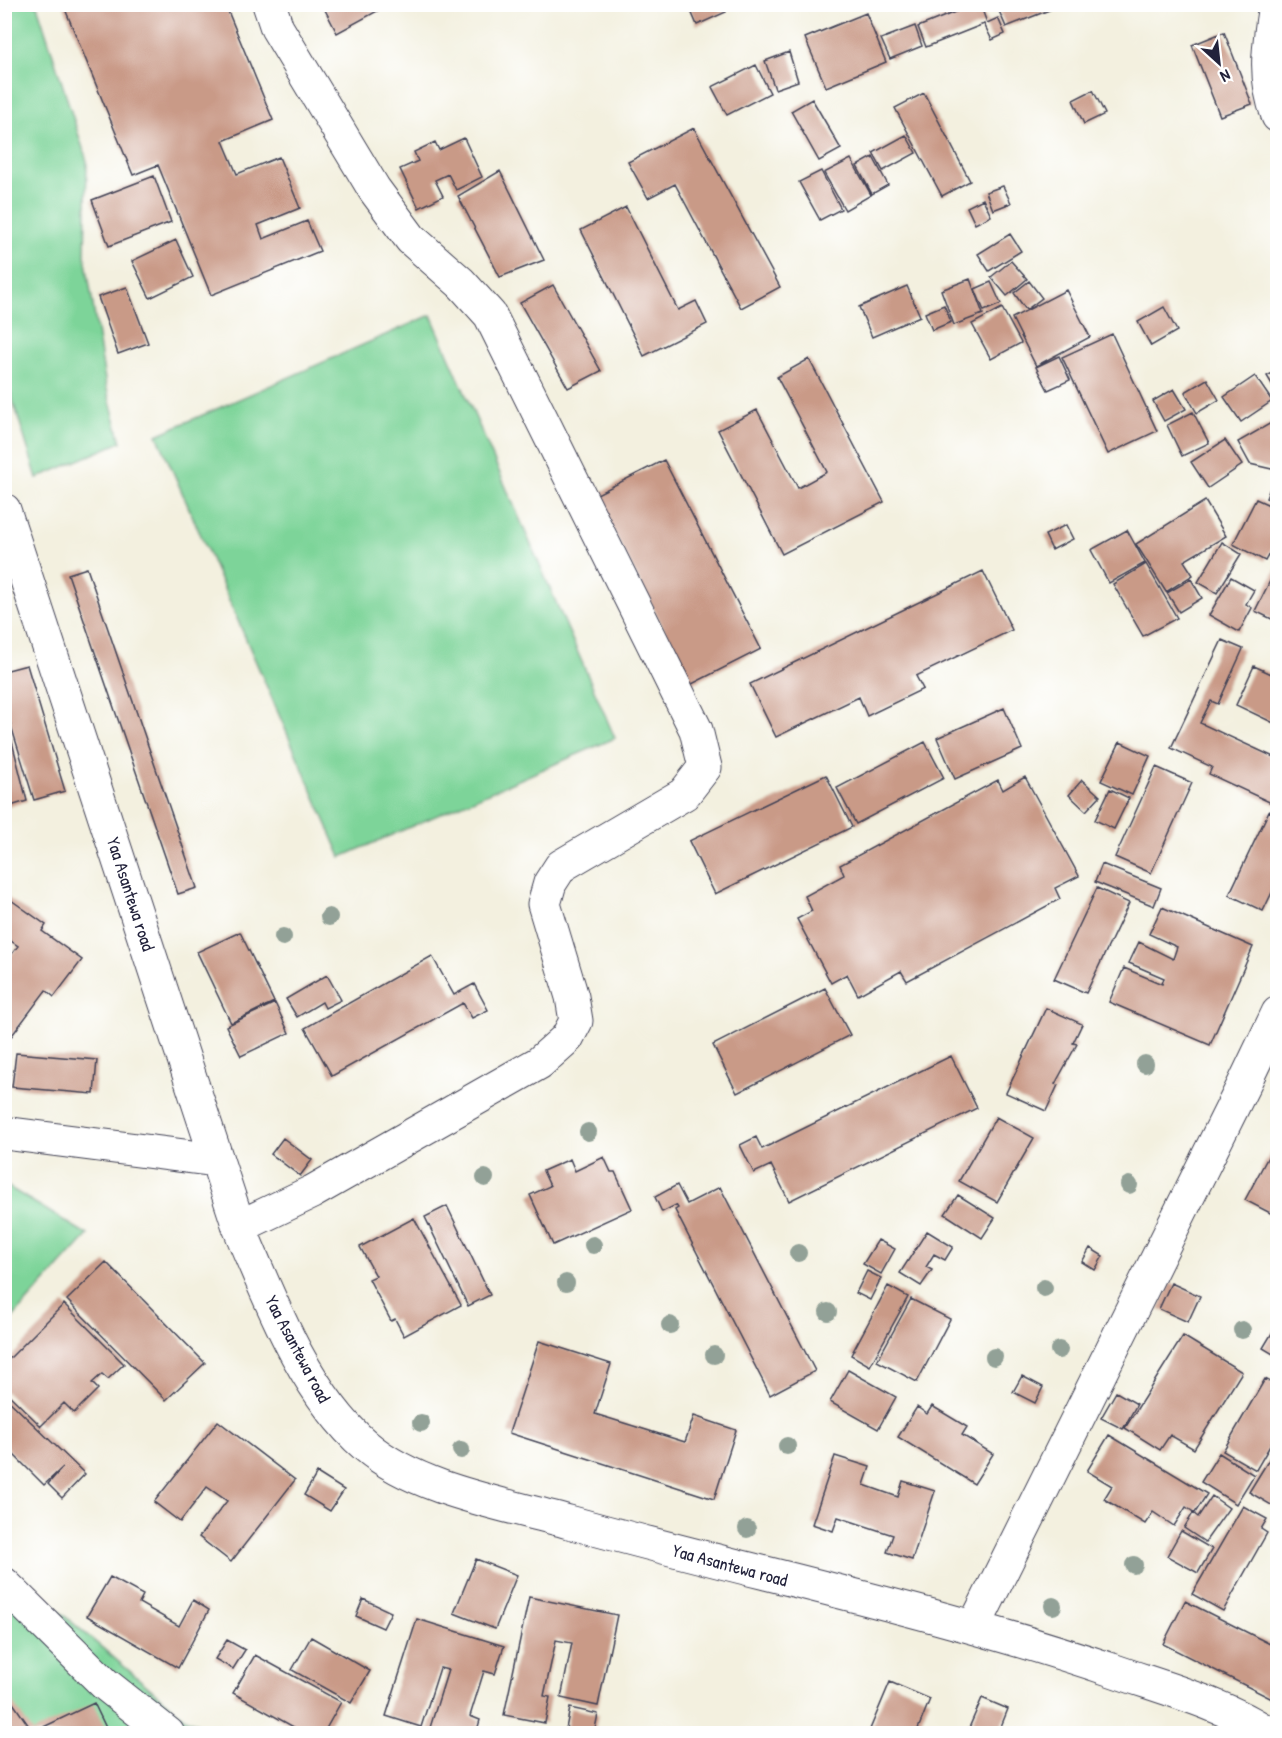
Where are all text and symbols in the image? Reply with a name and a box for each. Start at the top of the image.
north arrow [1189,33,1249,93]
text: N [1217,65,1235,88]
street label: Yaa Asantewa road [101,834,161,954]
street label: Yaa Asantewa road [259,1291,337,1407]
street label: Yaa Asantewa road [670,1538,790,1592]

